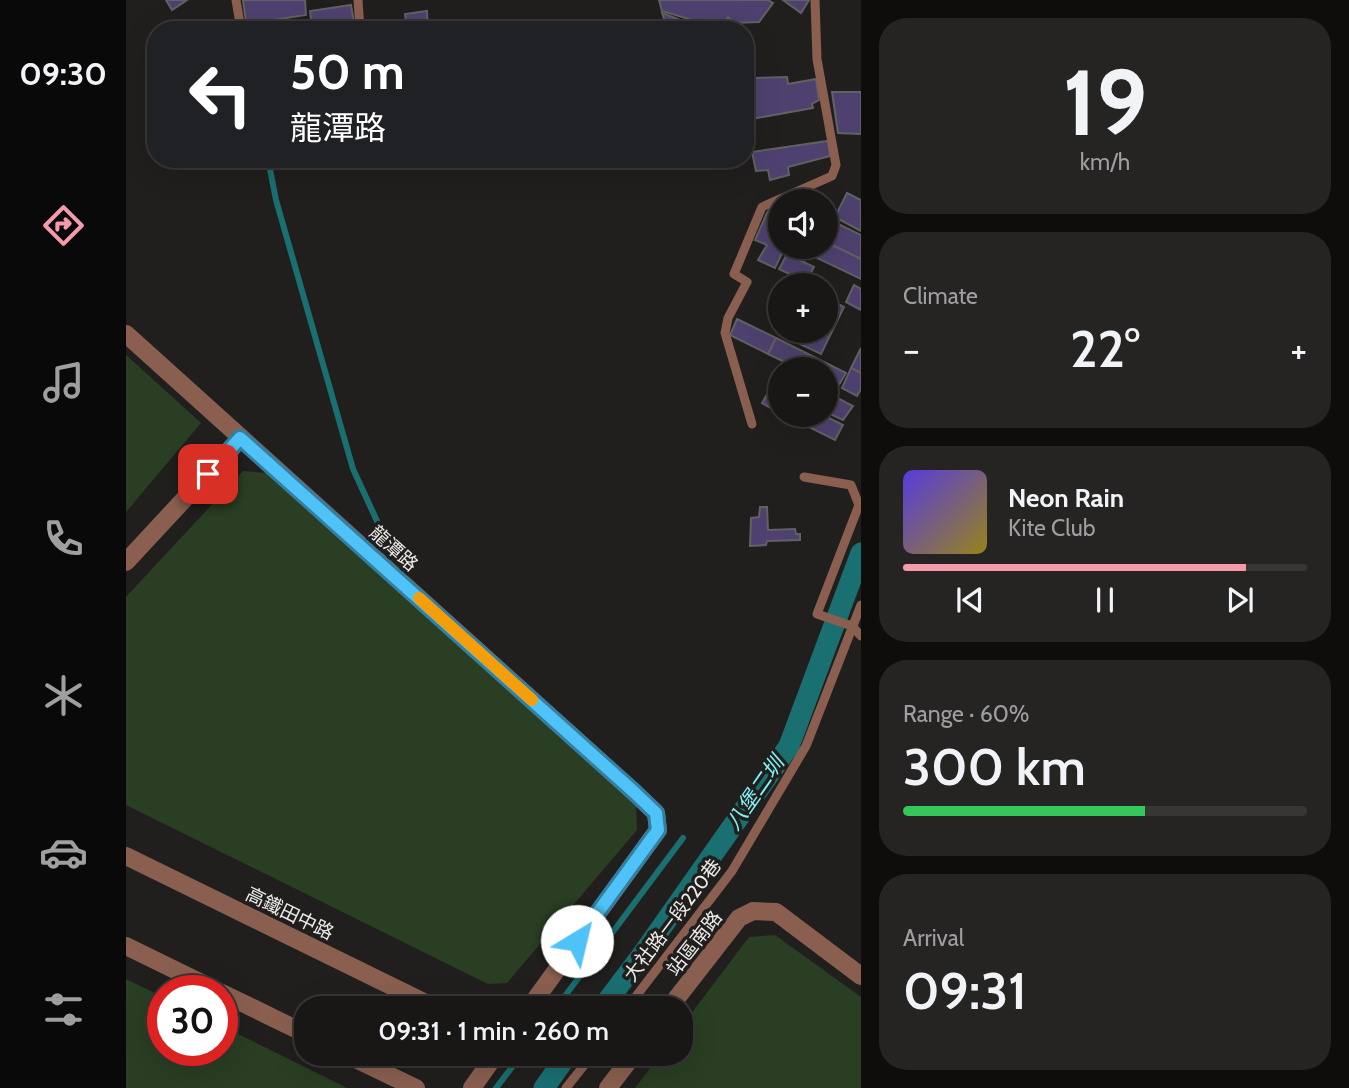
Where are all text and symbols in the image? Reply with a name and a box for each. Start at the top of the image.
text: 50 m [290,42,405,101]
text: 19 [1063,47,1147,158]
icon: left [175,49,266,140]
text: 09:30 [19,54,107,93]
text: 龍潭路 [290,108,386,147]
text: km/h [1080,148,1130,176]
map controls [768,189,838,427]
button: sound [768,189,838,259]
icon: directions [39,201,88,250]
button: + [768,273,838,343]
text: Climate [903,282,978,310]
text: 22° [1070,317,1140,380]
text: − [903,326,920,373]
text: + [1290,326,1307,373]
button: − [768,357,838,427]
icon: music [39,358,88,407]
pin [178,444,238,504]
icon: arrive [189,455,227,493]
text: Neon Rain [1008,482,1124,514]
icon: phone [39,514,88,563]
text: Kite Club [1008,514,1095,542]
street label: 龍潭路 [365,521,423,576]
icon: previous [951,581,989,619]
icon: pause [1086,581,1124,619]
icon: next [1221,581,1259,619]
icon: climate [39,671,88,720]
text: Range · 60% [903,700,1030,728]
text: 300 km [903,735,1086,798]
water label: 八堡二圳 [720,749,791,834]
icon: car [39,828,88,877]
street label: 大社路一段220巷 [619,855,726,986]
street label: 高鐵田中路 [242,882,338,945]
position arrow [540,904,614,978]
street label: 站區南路 [662,906,727,980]
text: Arrival [903,924,964,952]
text: 09:31 [903,959,1027,1022]
speed limit sign: 30 [147,975,238,1066]
icon: filters [39,985,88,1034]
text: 09:31 · 1 min · 260 m [378,1015,609,1047]

